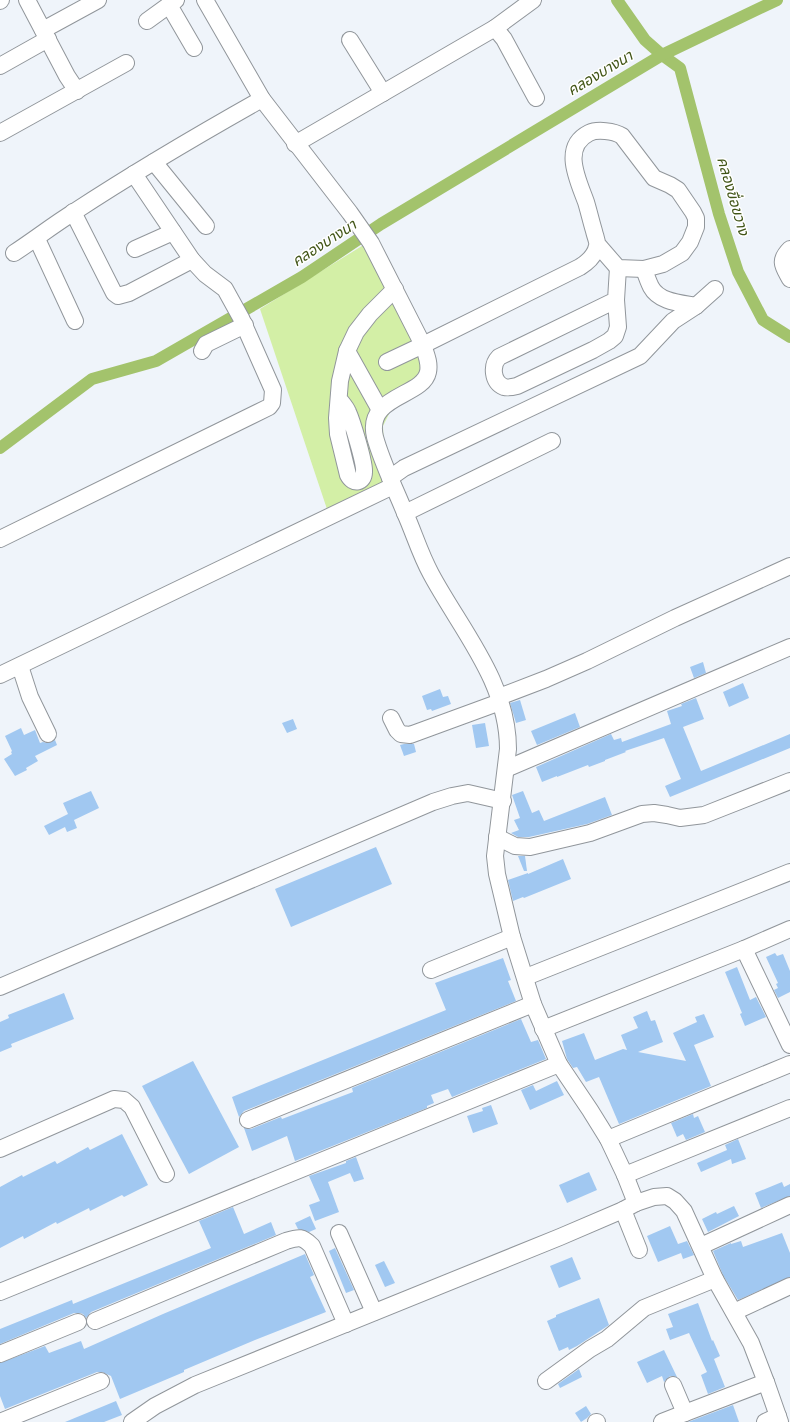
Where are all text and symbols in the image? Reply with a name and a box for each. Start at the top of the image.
water label: คลองบางนา [564,46,637,99]
water label: คลองขื่อขวาง [713,154,755,238]
water label: คลองบางนา [289,215,360,270]

